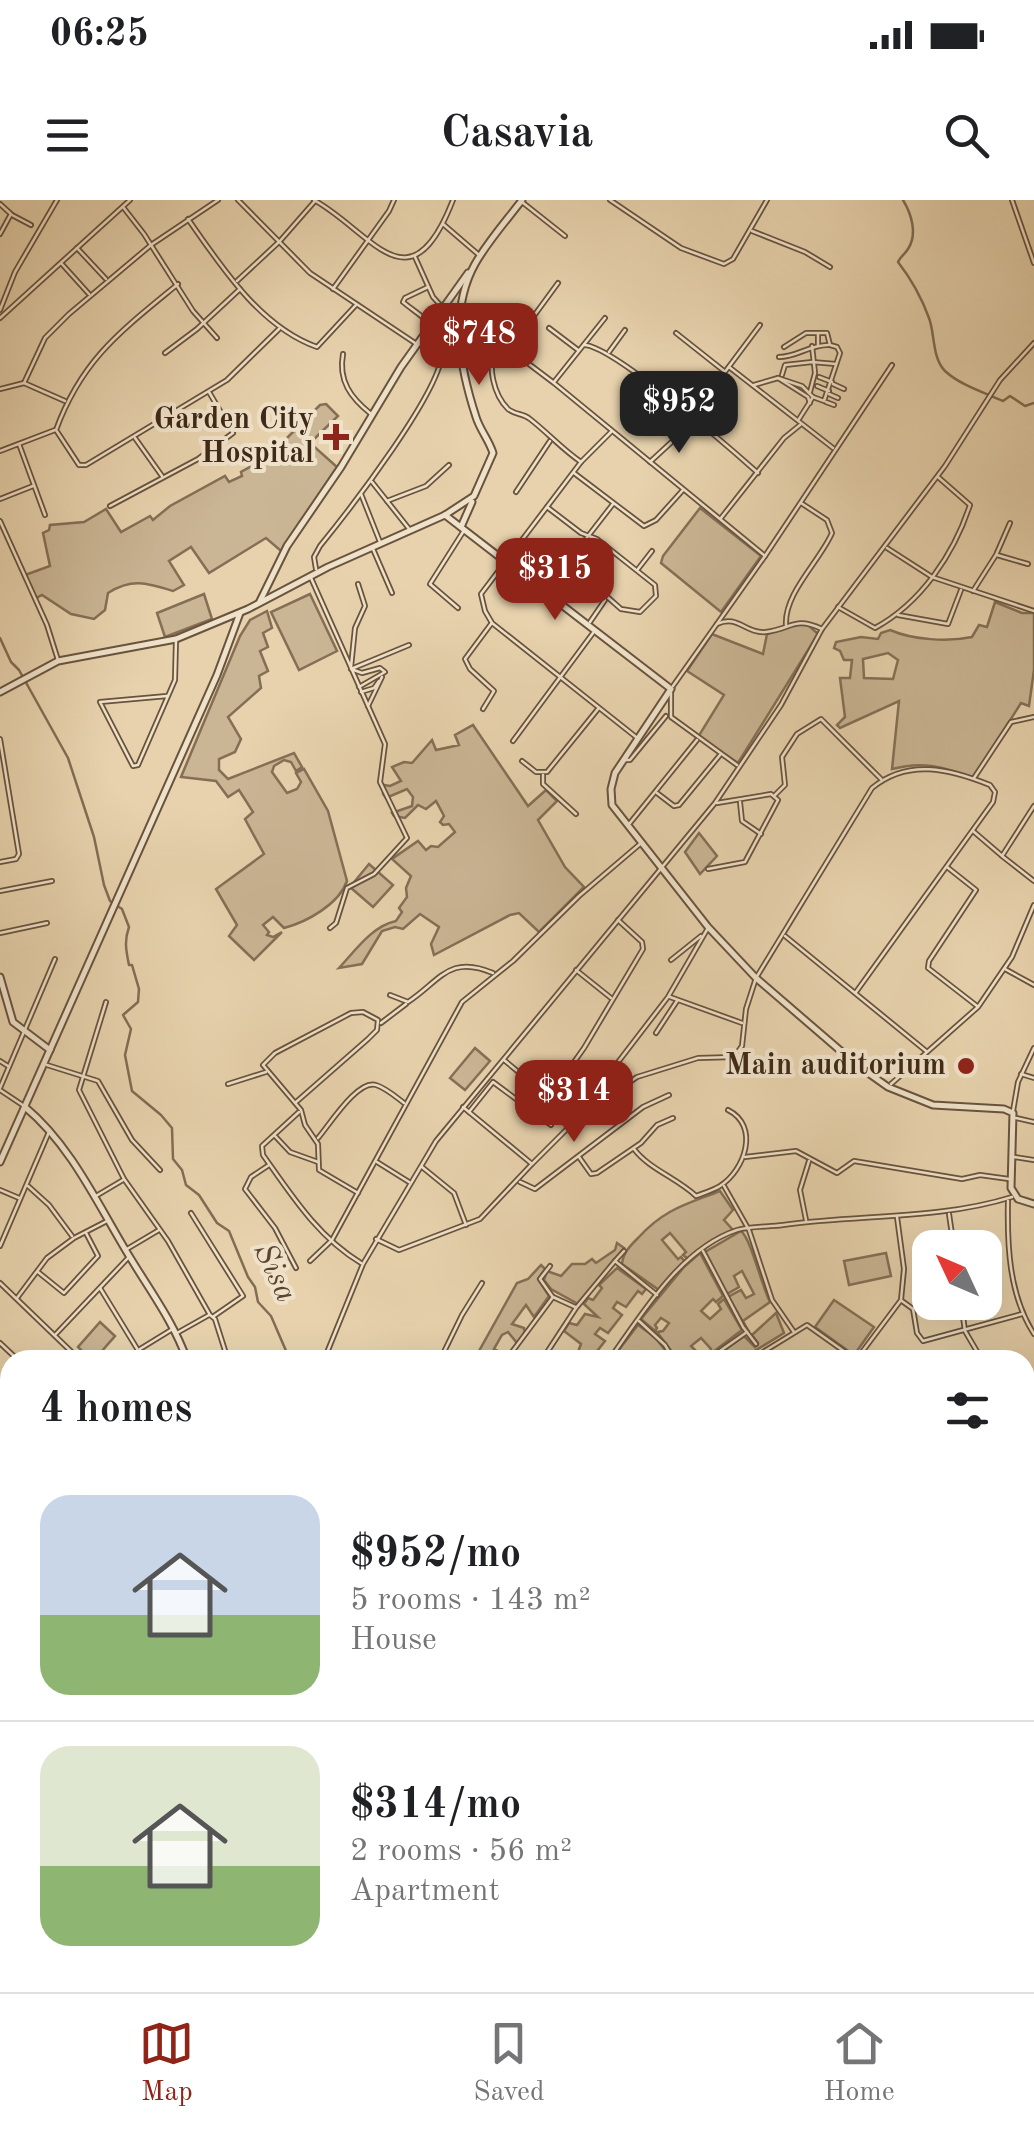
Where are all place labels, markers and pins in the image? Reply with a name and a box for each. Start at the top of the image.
pin: $748 [420,303,538,388]
pin: $952 [620,371,738,456]
place label: Garden City Hospital [153,405,314,469]
marker: Garden City Hospital [323,424,349,450]
pin: $315 [496,538,614,623]
place label: Main auditorium [725,1051,946,1081]
marker: Main auditorium [955,1055,977,1077]
pin: $314 [515,1060,633,1145]

